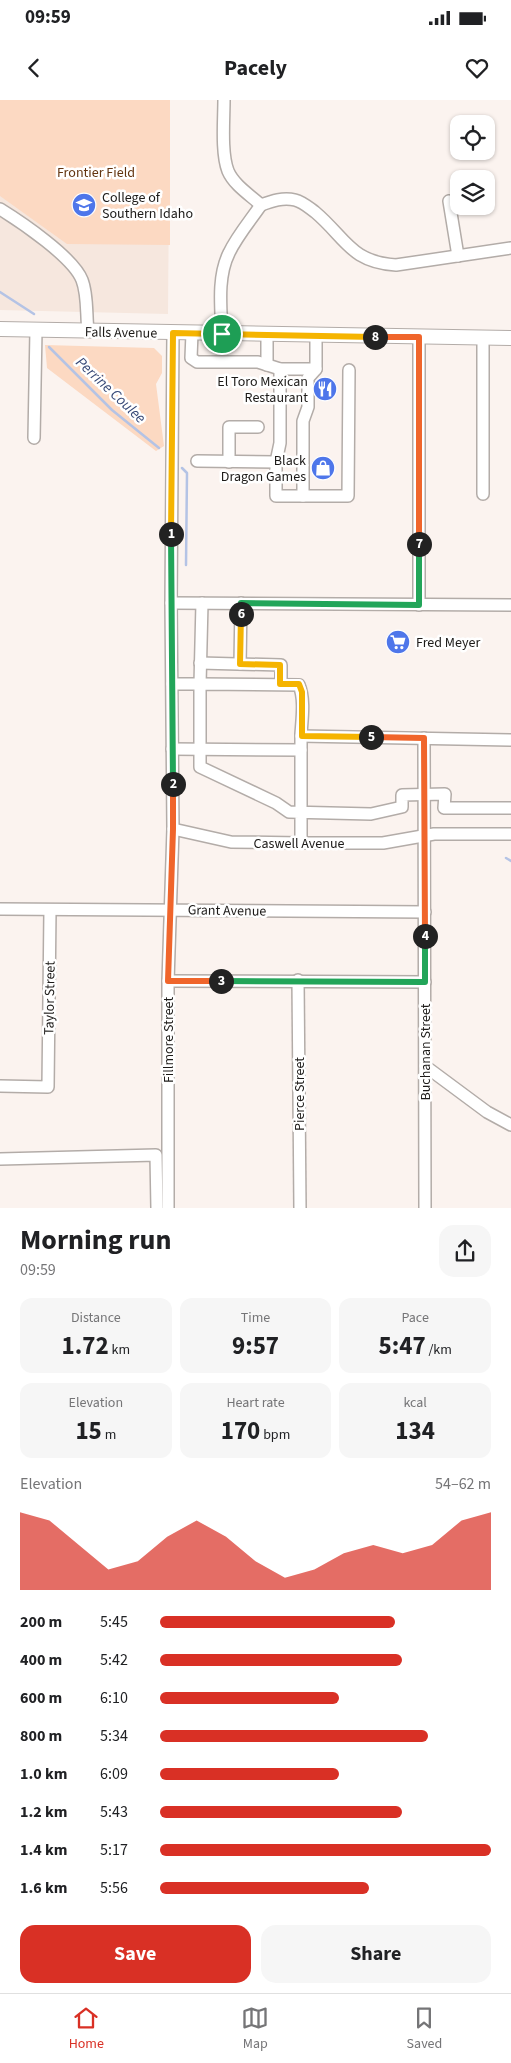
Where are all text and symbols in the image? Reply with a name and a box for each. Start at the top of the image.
text: 09:59 [25,4,71,31]
text: Pacely [224,52,287,84]
icon: back [20,54,48,82]
icon: heart [463,54,491,82]
map controls [450,115,495,215]
button: locate [450,115,495,160]
park label: Frontier Field [57,163,135,183]
button: layers [450,170,495,215]
place label: College of Southern Idaho [102,188,193,224]
school or university icon: College of Southern Idaho [71,192,97,218]
pin [201,313,243,355]
icon: arrive [208,320,236,348]
street label: Falls Avenue [85,322,157,344]
pin: 8 [362,324,388,350]
text: 8 [372,327,379,347]
water label: Perrine Coulee [71,352,150,428]
place label: El Toro Mexican Restaurant [217,372,308,408]
restaurant icon: El Toro Mexican Restaurant [312,376,338,402]
place label: Black Dragon Games [221,451,306,487]
shop icon: Black Dragon Games [310,455,336,481]
pin: 1 [158,522,184,546]
text: 1 [168,524,175,544]
pin: 7 [406,532,432,556]
text: 7 [416,534,423,554]
pin: 6 [228,602,254,626]
text: 6 [238,604,245,624]
supermarket icon: Fred Meyer [385,629,411,655]
place label: Fred Meyer [416,633,480,653]
pin: 5 [358,724,384,750]
text: 5 [368,727,375,747]
pin: 2 [160,772,186,796]
text: 2 [170,774,177,794]
street label: Caswell Avenue [254,834,345,854]
street label: Grant Avenue [188,900,266,922]
pin: 4 [412,924,438,948]
text: 4 [422,926,429,946]
street label: Taylor Street [39,961,61,1035]
pin: 3 [208,968,234,994]
text: 3 [218,971,225,991]
street label: Fillmore Street [159,997,179,1083]
street label: Buchanan Street [416,1003,436,1101]
street label: Pierce Street [290,1057,310,1131]
text: Morning run [20,1220,171,1260]
button: share [439,1225,491,1277]
text: 09:59 [20,1259,56,1281]
text: Distance [71,1308,121,1328]
text: Time [241,1308,270,1328]
text: Pace [401,1308,429,1328]
text: 1.72 [62,1328,109,1364]
text: 9:57 [232,1328,279,1364]
text: 5:47 [378,1328,426,1364]
text: km [109,1340,130,1360]
text: /km [426,1340,452,1360]
text: Elevation [69,1393,123,1413]
text: Heart rate [226,1393,285,1413]
text: kcal [403,1393,427,1413]
text: 15 [75,1413,102,1449]
text: 170 [221,1413,260,1449]
text: 134 [395,1413,435,1449]
text: m [102,1425,116,1445]
text: bpm [260,1425,290,1445]
text: Elevation [20,1473,82,1495]
text: 54–62 m [435,1473,491,1495]
text: 200 m [20,1611,62,1633]
text: 5:45 [100,1611,128,1633]
text: 400 m [20,1649,62,1671]
text: 5:42 [100,1649,128,1671]
text: 600 m [20,1687,62,1709]
text: 6:10 [100,1687,128,1709]
text: 800 m [20,1725,62,1747]
text: 5:34 [100,1725,128,1747]
text: 1.0 km [20,1763,67,1785]
text: 6:09 [100,1763,128,1785]
text: 1.2 km [20,1801,67,1823]
text: 5:43 [100,1801,128,1823]
text: 1.4 km [20,1839,67,1861]
text: 5:17 [100,1839,128,1861]
text: 1.6 km [20,1877,67,1899]
text: 5:56 [100,1877,128,1899]
button: Save [20,1925,251,1983]
button: Share [261,1925,491,1983]
tab: Home [69,2004,104,2054]
tab: Map [241,2004,269,2054]
tab: Saved [407,2004,442,2054]

